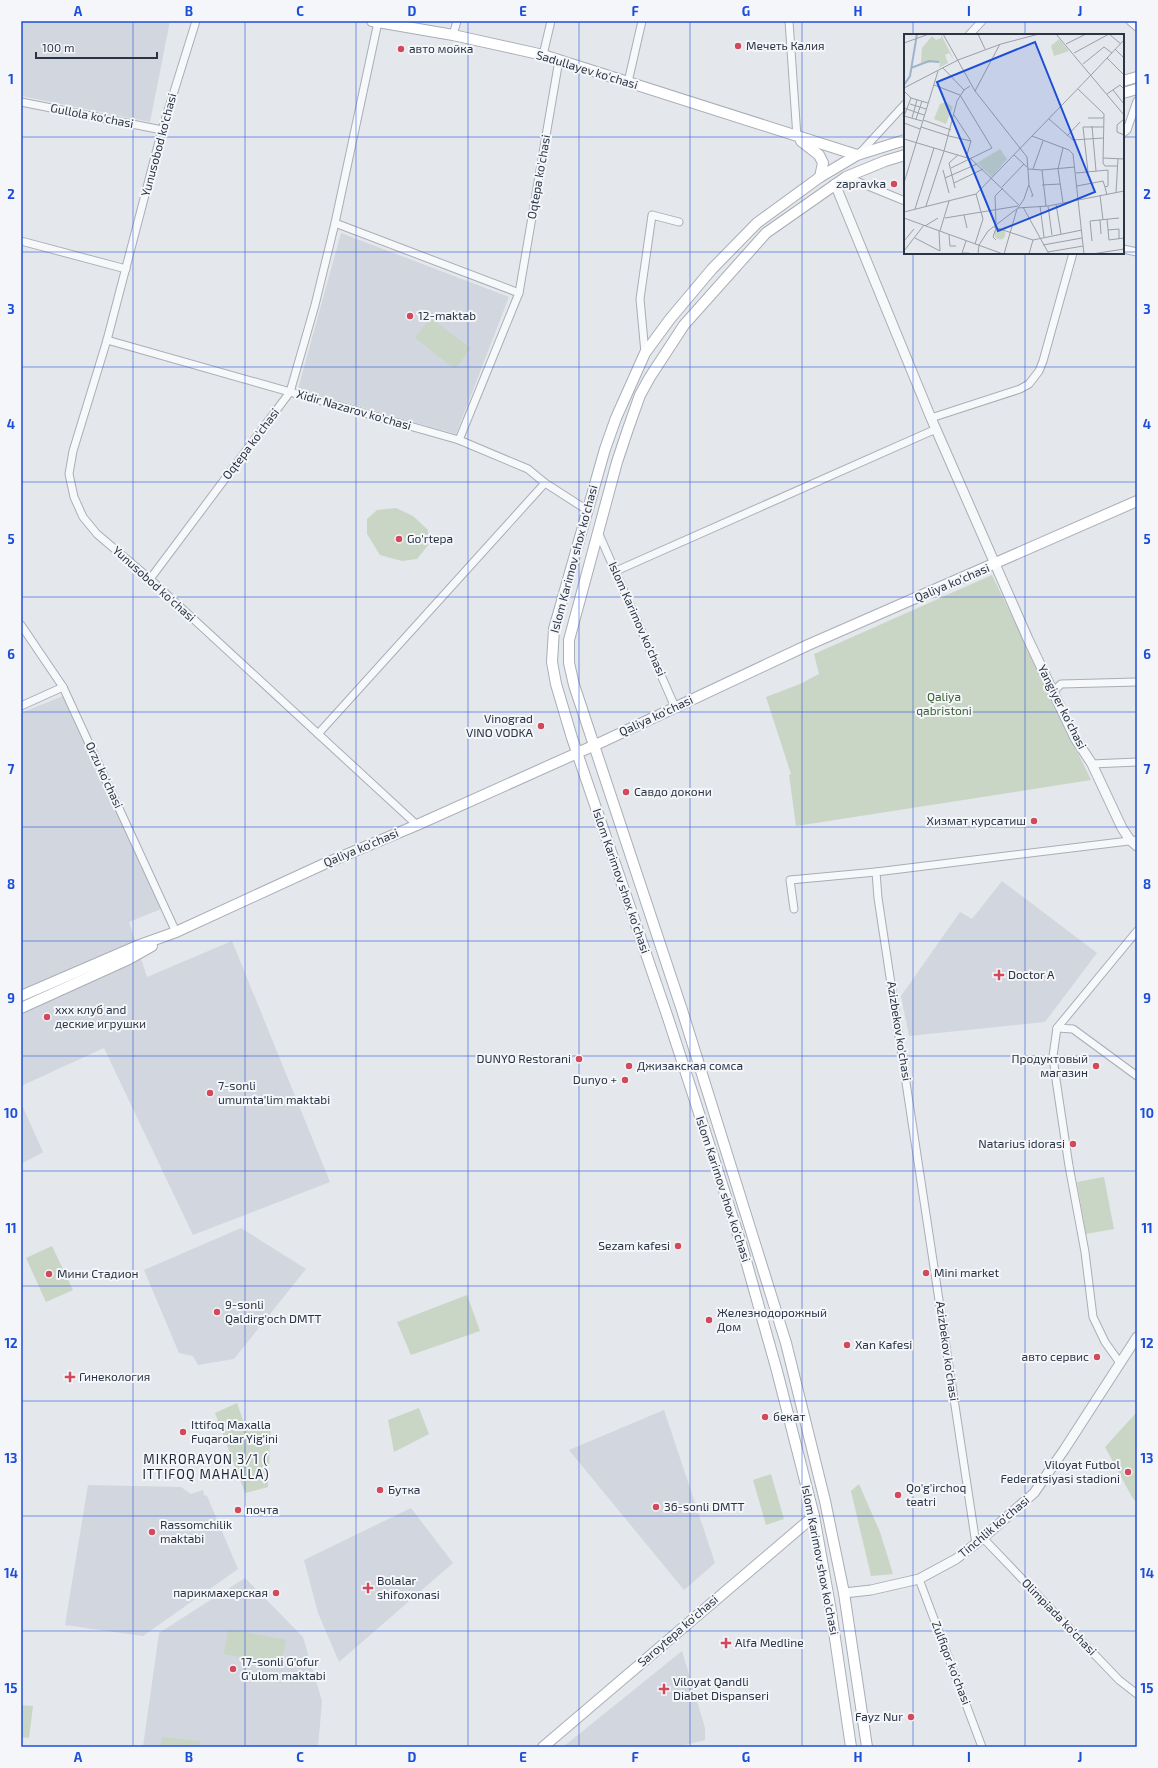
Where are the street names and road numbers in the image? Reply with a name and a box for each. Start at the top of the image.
street label: Sadullayev ko'chasi [535,47,640,91]
street label: Yunusobod ko'chasi [138,92,179,198]
street label: Gullola ko'chasi [49,100,135,130]
street label: Oqtepa ko'chasi [524,134,552,220]
street label: Xidir Nazarov ko'chasi [295,386,413,432]
street label: Oqtepa ko'chasi [219,405,282,482]
street label: Islom Karimov shox ko'chasi [547,483,600,634]
street label: Yunusobod ko'chasi [110,543,199,624]
street label: Islom Karimov ko'chasi [606,559,669,678]
street label: Qaliya ko'chasi [912,560,992,605]
street label: Yangiyer ko'chasi [1036,662,1090,751]
street label: Qaliya ko'chasi [616,692,695,739]
street label: Orzu ko'chasi [83,739,126,810]
street label: Islom Karimov shox ko'chasi [591,806,653,955]
street label: Qaliya ko'chasi [321,825,401,870]
street label: Azizbekov ko'chasi [885,980,915,1082]
street label: Islom Karimov shox ko'chasi [694,1114,754,1263]
street label: Azizbekov ko'chasi [934,1300,962,1402]
street label: Islom Karimov shox ko'chasi [800,1484,842,1636]
street label: Tinchlik ko'chasi [955,1492,1032,1560]
street label: Olimpiada ko'chasi [1020,1575,1100,1658]
street label: Saroytepa ko'chasi [634,1592,720,1669]
street label: Zulfiqor ko'chasi [930,1619,974,1707]

